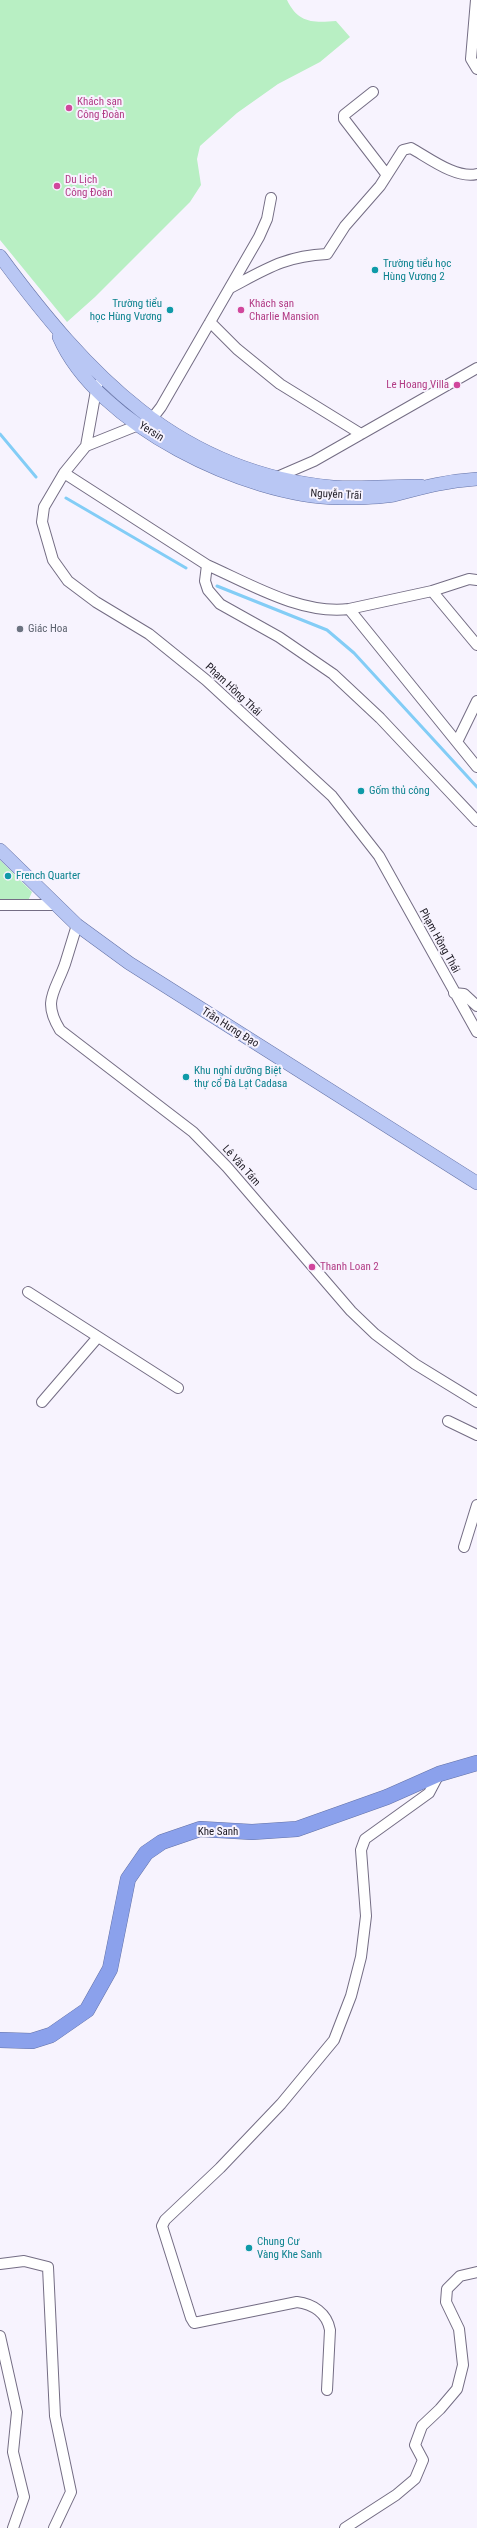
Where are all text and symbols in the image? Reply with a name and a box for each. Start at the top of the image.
place label: Khách sạn Công Đoàn [77,95,125,121]
marker: Khách sạn Công Đoàn [64,103,74,113]
place label: Du Lịch Công Đoàn [65,173,113,199]
marker: Du Lịch Công Đoàn [52,181,62,191]
place label: Trường tiểu học Hùng Vương 2 [383,257,451,283]
marker: Trường tiểu học Hùng Vương 2 [370,265,380,275]
place label: Trường tiểu học Hùng Vương [90,297,162,323]
place label: Khách sạn Charlie Mansion [249,297,319,323]
marker: Trường tiểu học Hùng Vương [165,305,175,315]
marker: Khách sạn Charlie Mansion [236,305,246,315]
place label: Le Hoang Villa [386,378,449,392]
marker: Le Hoang Villa [452,380,462,390]
street label: Yersin [136,419,166,445]
street label: Nguyễn Trãi [310,487,362,503]
place label: Giác Hoa [28,622,68,636]
marker: Giác Hoa [15,624,25,634]
street label: Phạm Hồng Thái [202,661,264,719]
place label: Gốm thủ công [369,784,430,798]
marker: Gốm thủ công [356,786,366,796]
place label: French Quarter [16,869,80,883]
marker: French Quarter [3,871,13,881]
street label: Phạm Hồng Thái [416,906,462,976]
street label: Trần Hưng Đạo [199,1005,261,1051]
place label: Khu nghỉ dưỡng Biệt thự cổ Đà Lạt Cadasa [194,1064,287,1090]
marker: Khu nghỉ dưỡng Biệt thự cổ Đà Lạt Cadasa [181,1072,191,1082]
street label: Lê Văn Tám [219,1143,263,1189]
place label: Thanh Loan 2 [320,1260,379,1274]
marker: Thanh Loan 2 [307,1262,317,1272]
street label: Khe Sanh [198,1825,238,1839]
place label: Chung Cư Vàng Khe Sanh [257,2235,322,2261]
marker: Chung Cư Vàng Khe Sanh [244,2243,254,2253]

